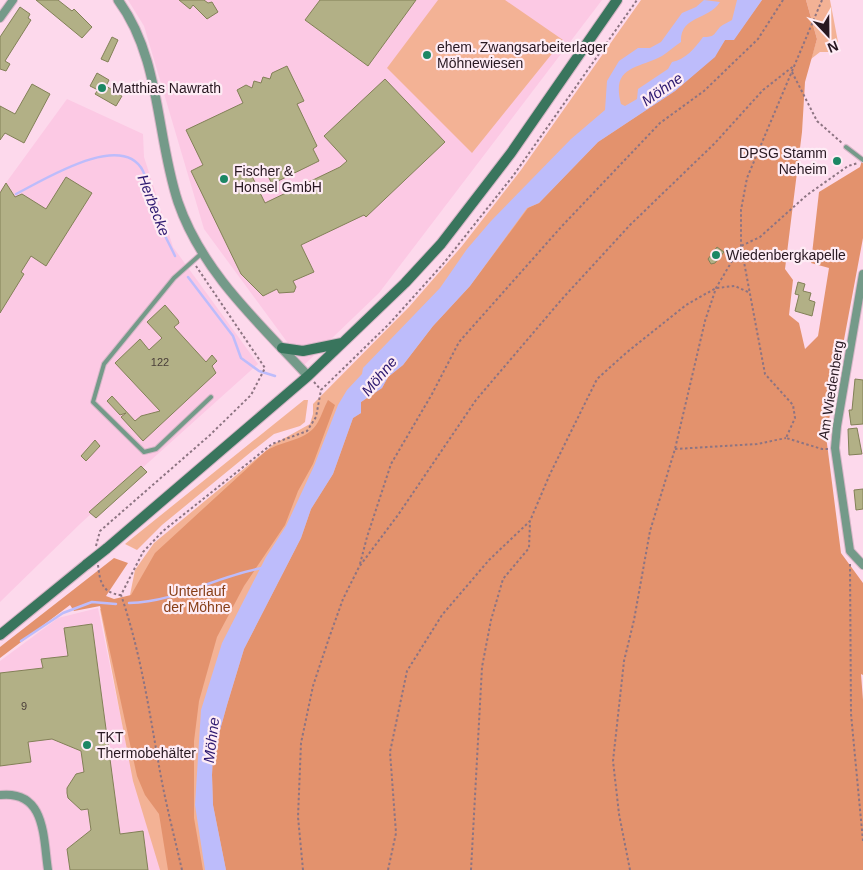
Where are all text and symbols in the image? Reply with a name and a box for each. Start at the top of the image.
north arrow [803,10,853,60]
text: N [825,38,841,56]
place label: ehem. Zwangsarbeiterlager Möhnewiesen [437,39,608,71]
marker: ehem. Zwangsarbeiterlager Möhnewiesen [421,49,433,61]
water label: Möhne [638,69,686,109]
place label: Matthias Nawrath [112,80,221,96]
marker: Matthias Nawrath [96,82,108,94]
place label: DPSG Stamm Neheim [739,145,827,177]
marker: DPSG Stamm Neheim [831,155,843,167]
place label: Fischer & Honsel GmbH [234,163,322,195]
water label: Herbecke [135,172,173,238]
marker: Fischer & Honsel GmbH [218,173,230,185]
place label: Wiedenbergkapelle [726,247,846,263]
marker: Wiedenbergkapelle [710,249,722,261]
street label: Am Wiedenberg [815,339,847,441]
water label: Möhne [358,353,400,399]
house number: 122 [151,356,169,368]
park label: Unterlauf der Möhne [164,583,231,615]
house number: 9 [21,700,27,712]
water label: Möhne [200,716,222,764]
place label: TKT Thermobehälter [97,729,196,761]
marker: TKT Thermobehälter [81,739,93,751]

